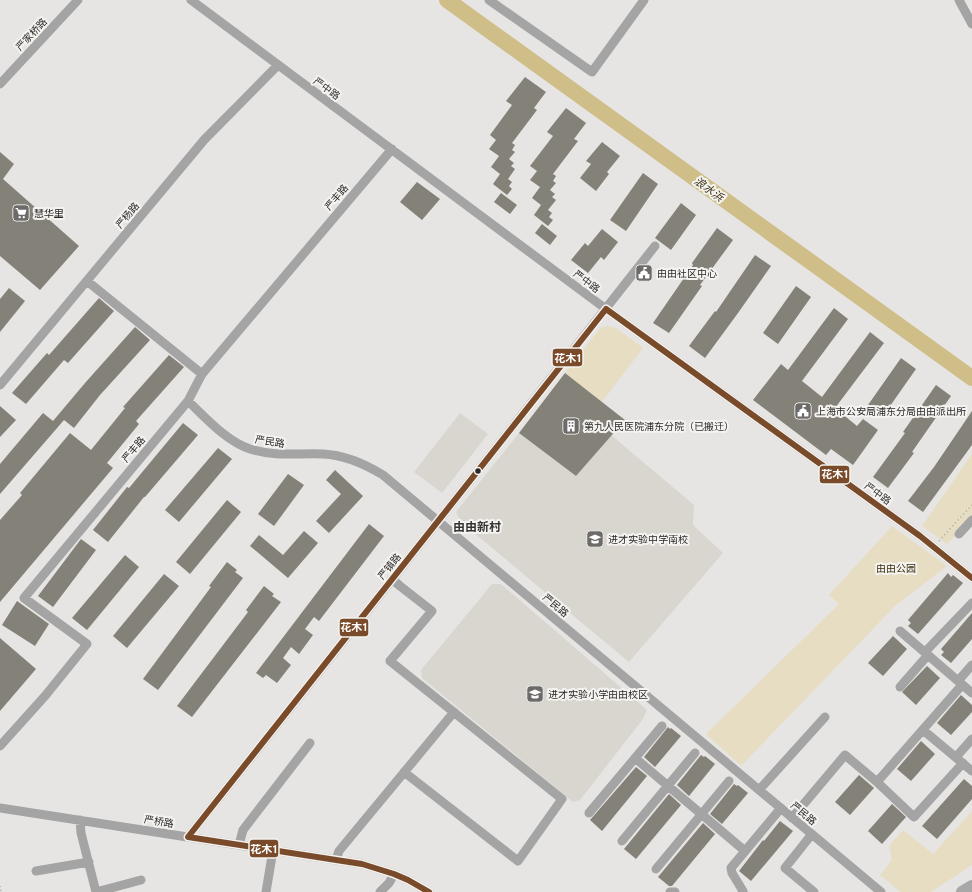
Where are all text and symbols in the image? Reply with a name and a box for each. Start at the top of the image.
street label: 严家桥路 [14,16,49,53]
street label: 严中路 [311,75,342,102]
water label: 浪水浜 [692,174,727,205]
street label: 严丰路 [323,182,350,212]
street label: 严杨路 [114,200,141,230]
supermarket icon: 慧华里 [11,203,31,223]
place label: 慧华里 [34,208,64,219]
public building icon: 由由社区中心 [634,263,654,283]
street label: 严中路 [571,268,602,295]
place label: 由由社区中心 [657,268,717,279]
line badge: 花木1 [552,348,583,367]
text: 花木1 [554,352,582,365]
public building icon: 上海市公安局浦东分局由由派出所 [793,401,813,421]
place label: 上海市公安局浦东分局由由派出所 [816,406,966,417]
building icon: 第九人民医院浦东分院（已搬迁） [561,416,581,436]
place label: 第九人民医院浦东分院（已搬迁） [584,421,734,432]
street label: 严丰路 [120,434,147,464]
street label: 严民路 [254,434,286,449]
line badge: 花木1 [819,465,850,484]
unlabelled marker [473,466,483,476]
text: 花木1 [821,468,849,481]
street label: 严中路 [862,480,893,507]
district label: 由由新村 [453,520,501,534]
school or university icon: 进才实验中学南校 [585,529,605,549]
place label: 进才实验中学南校 [608,534,688,545]
street label: 严镇路 [376,551,403,581]
park label: 由由公园 [876,563,916,574]
street label: 严民路 [541,592,571,619]
line badge: 花木1 [339,618,369,637]
text: 花木1 [340,621,368,634]
school or university icon: 进才实验小学由由校区 [525,684,545,704]
place label: 进才实验小学由由校区 [548,689,648,700]
street label: 严民路 [789,800,819,827]
street label: 严桥路 [143,814,175,829]
line badge: 花木1 [249,839,279,858]
text: 花木1 [250,843,278,856]

